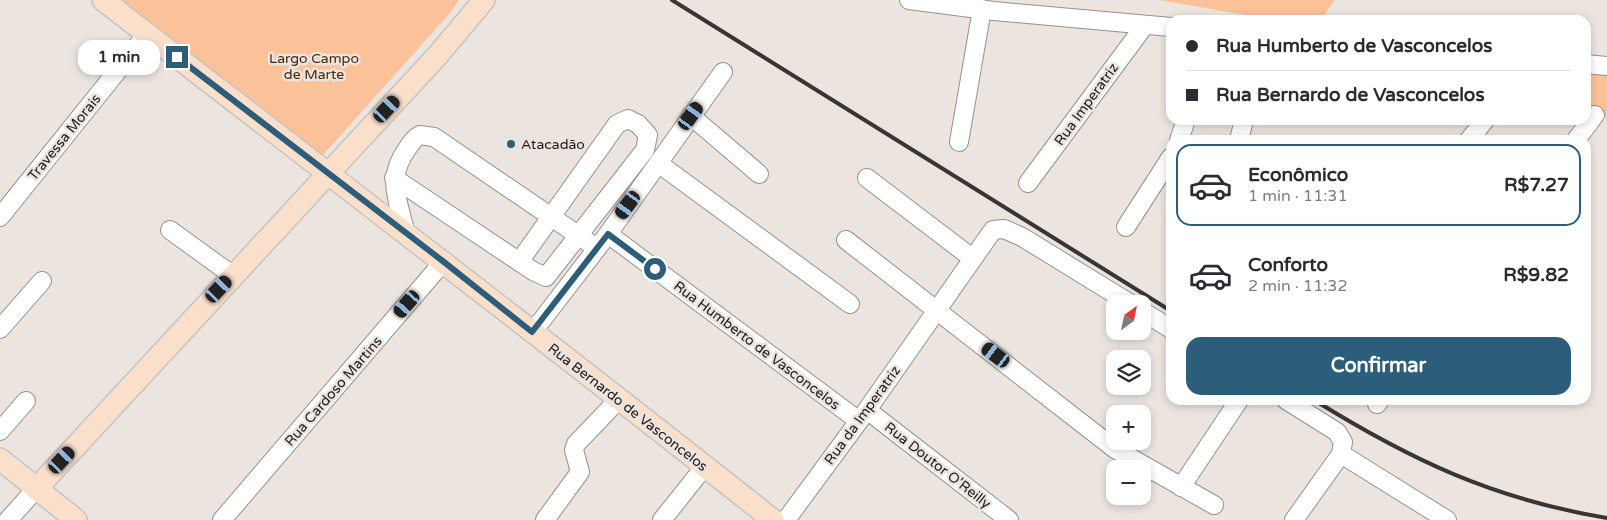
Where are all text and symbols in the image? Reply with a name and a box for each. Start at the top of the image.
text: Rua Humberto de Vasconcelos [1216,35,1492,57]
callout: 1 min [77,40,160,74]
route end [166,46,188,68]
text: 1 min [98,47,140,67]
park label: Largo Campo de Marte [269,50,359,83]
street label: Rua Imperatriz [1051,60,1122,149]
text: Rua Bernardo de Vasconcelos [1216,84,1485,106]
street label: Travessa Morais [24,90,105,184]
car [371,93,402,125]
car [676,99,705,133]
place label: Atacadão [521,136,585,153]
marker: Atacadão [505,138,517,150]
icon: car [1188,163,1233,208]
text: Econômico [1248,164,1348,186]
text: R$7.27 [1504,174,1569,196]
text: 1 min · 11:31 [1248,186,1347,206]
car [613,188,642,222]
icon: car [1188,253,1233,298]
text: Conforto [1248,254,1328,276]
route start [644,258,666,280]
text: R$9.82 [1503,264,1569,286]
car [203,273,234,305]
text: 2 min · 11:32 [1248,276,1347,296]
street label: Rua Humberto de Vasconcelos [670,277,843,414]
car [391,288,422,320]
north arrow [1106,295,1151,340]
map controls [1106,295,1151,505]
street label: Rua Cardoso Martins [281,333,386,450]
button: Confirmar [1186,337,1571,395]
street label: Rua Bernardo de Vasconcelos [544,340,711,475]
car [979,340,1012,370]
button: layers [1106,350,1151,395]
street label: Rua da Imperatriz [821,363,904,468]
button: + [1106,405,1151,450]
street label: Rua Doutor O'Reilly [881,419,995,513]
car [46,444,77,476]
button: − [1106,460,1151,505]

